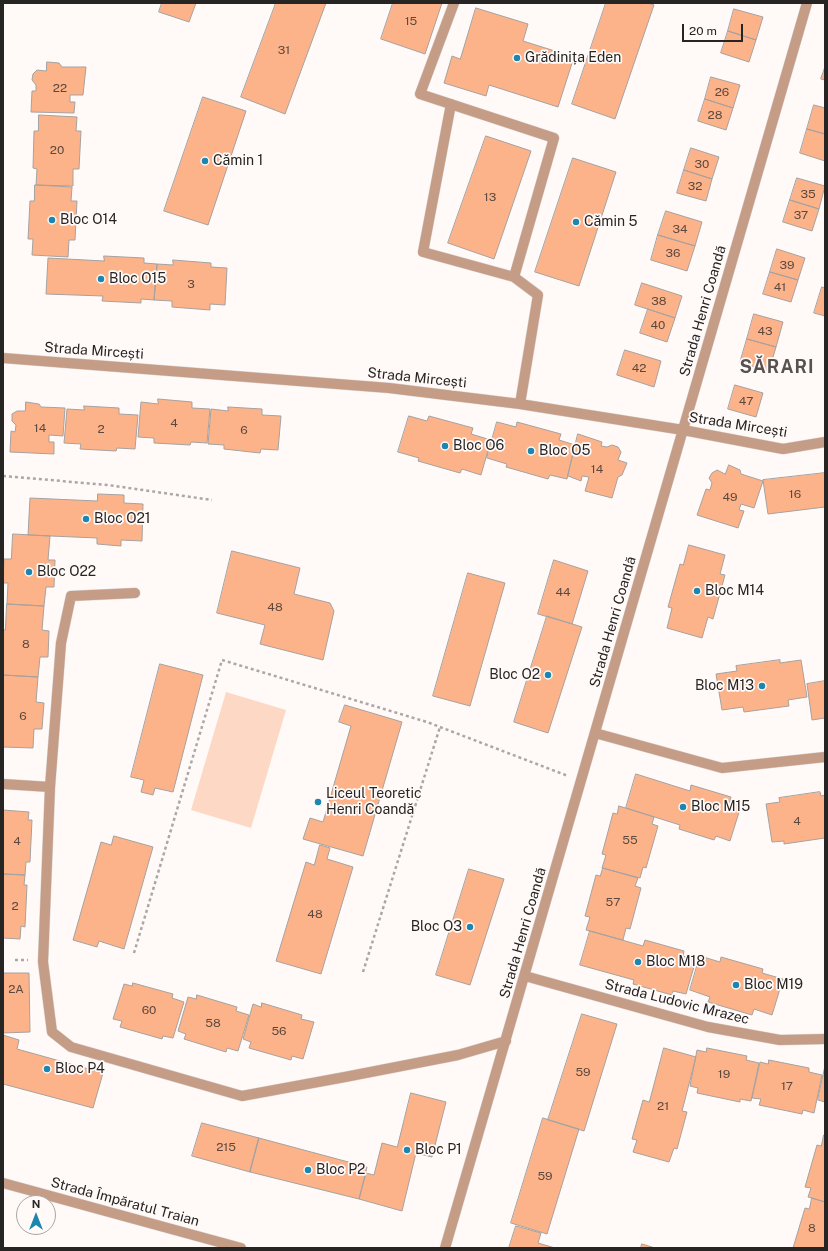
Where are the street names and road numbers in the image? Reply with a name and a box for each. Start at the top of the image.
street label: Strada Henri Coandă [676,244,730,378]
street label: Strada Mircești [44,339,144,363]
street label: Strada Mircești [367,364,467,392]
street label: Strada Mircești [687,409,789,441]
street label: Strada Henri Coandă [586,555,640,689]
street label: Strada Henri Coandă [496,866,550,1000]
street label: Strada Ludovic Mrazec [603,976,751,1028]
street label: Strada Împăratul Traian [49,1174,201,1230]

